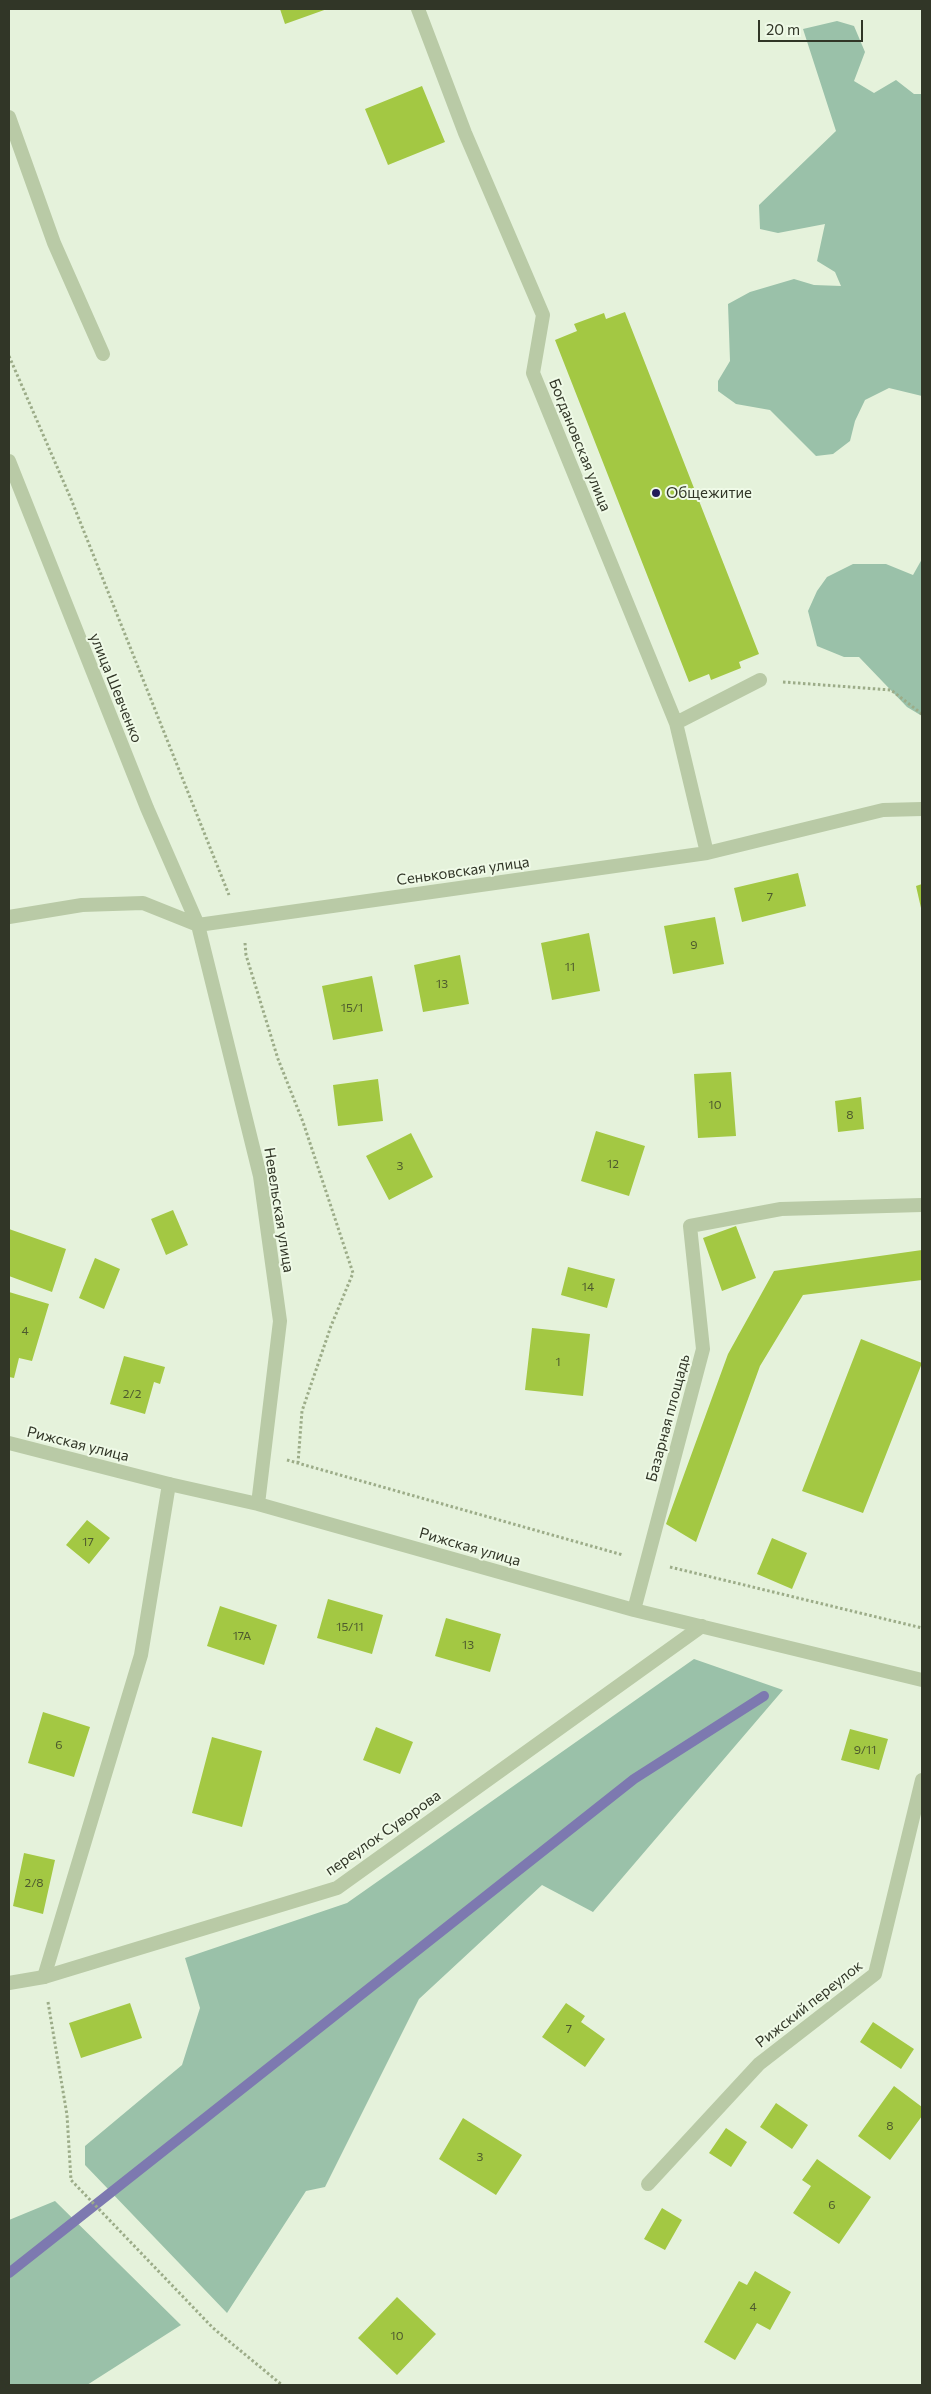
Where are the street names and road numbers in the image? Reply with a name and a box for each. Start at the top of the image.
street label: Богдановская улица [545,376,615,514]
street label: улица Шевченко [86,631,146,745]
street label: Сеньковская улица [395,853,531,889]
street label: Невельская улица [260,1146,298,1274]
street label: Базарная площадь [642,1352,694,1484]
street label: Рижская улица [25,1423,131,1465]
street label: Рижская улица [417,1524,523,1570]
street label: переулок Суворова [322,1786,444,1880]
street label: Рижский переулок [752,1957,866,2051]

